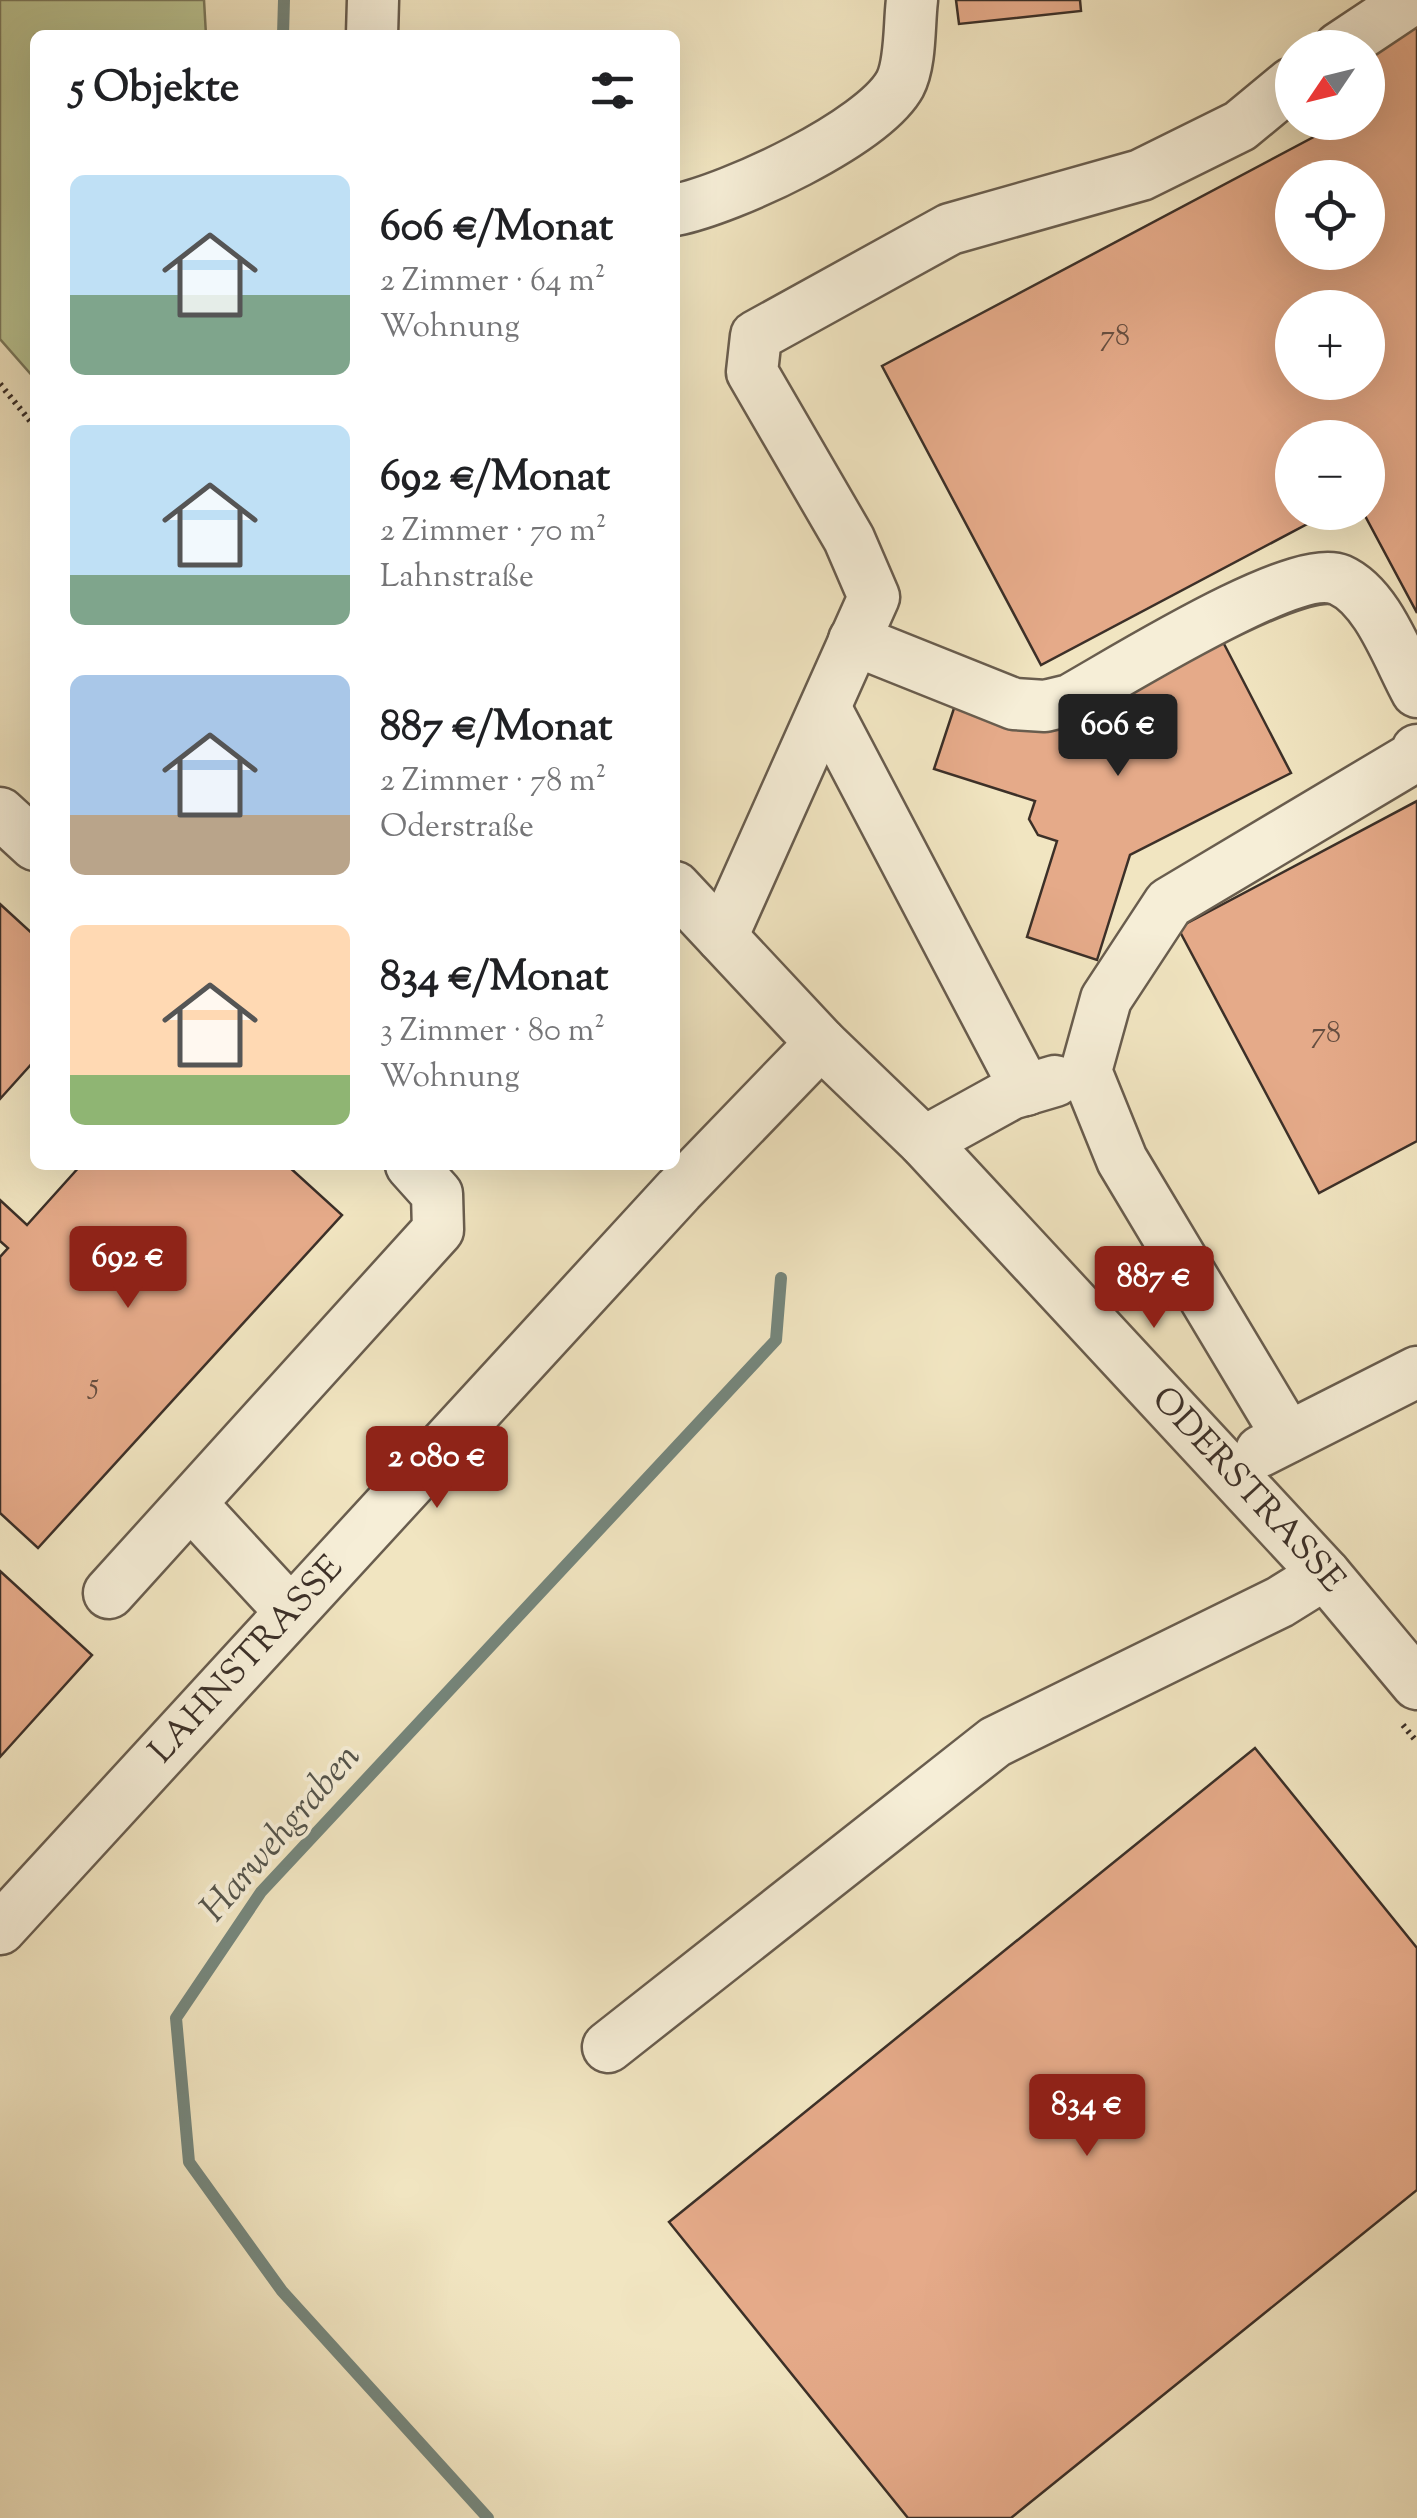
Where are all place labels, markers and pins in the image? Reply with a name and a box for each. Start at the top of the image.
pin: 606 € [1048,694,1188,779]
pin: 692 € [58,1226,198,1311]
pin: 887 € [1084,1246,1224,1331]
pin: 2 080 € [345,1426,529,1511]
pin: 834 € [1017,2074,1157,2159]

